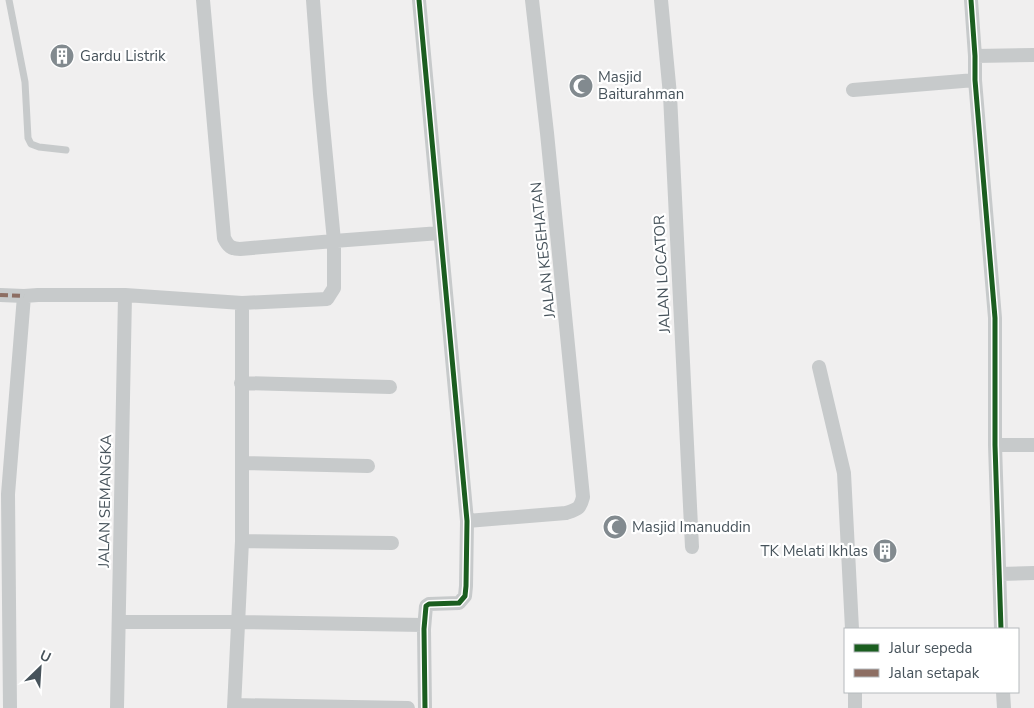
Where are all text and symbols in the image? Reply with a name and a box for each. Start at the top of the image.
building icon: Gardu Listrik [49,43,75,69]
place label: Gardu Listrik [80,46,166,66]
place label: Masjid Baiturahman [598,67,684,104]
mosque icon: Masjid Baiturahman [568,73,594,99]
street label: JALAN KESEHATAN [526,181,560,320]
street label: JALAN LOCATOR [649,214,675,335]
street label: JALAN SEMANGKA [94,434,116,569]
mosque icon: Masjid Imanuddin [602,514,628,540]
place label: Masjid Imanuddin [632,517,751,537]
building icon: TK Melati Ikhlas [872,538,898,564]
place label: TK Melati Ikhlas [760,541,868,561]
legend [844,628,1019,693]
text: Jalur sepeda [888,638,973,658]
north arrow [15,643,65,693]
text: U [37,646,54,667]
text: Jalan setapak [888,663,980,683]

